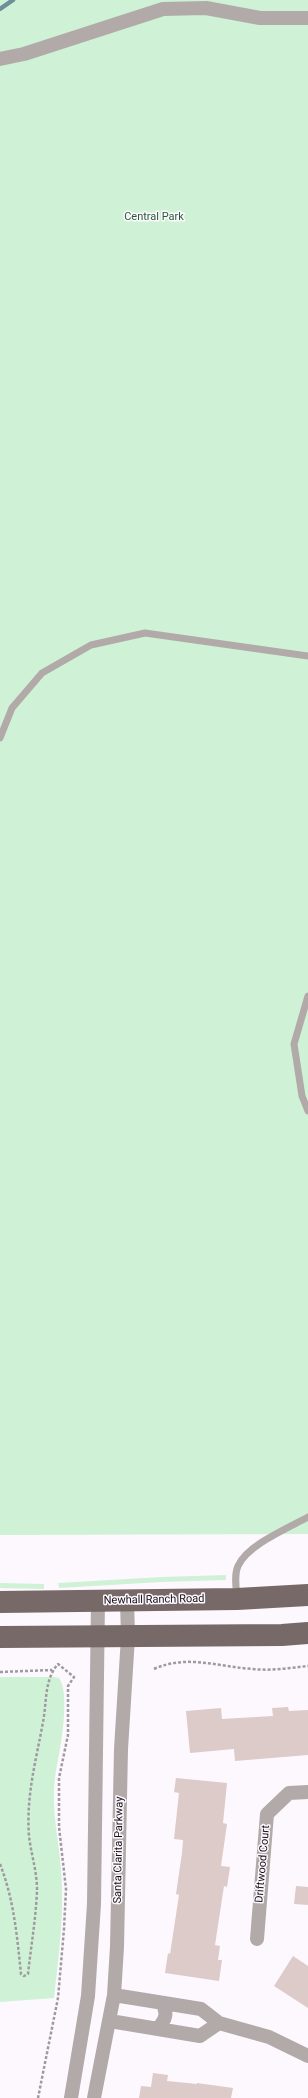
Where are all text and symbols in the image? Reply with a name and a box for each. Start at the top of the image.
park label: Central Park [124,210,184,224]
street label: Newhall Ranch Road [104,1593,204,1607]
street label: Santa Clarita Parkway [111,1796,127,1904]
street label: Driftwood Court [253,1825,273,1903]

